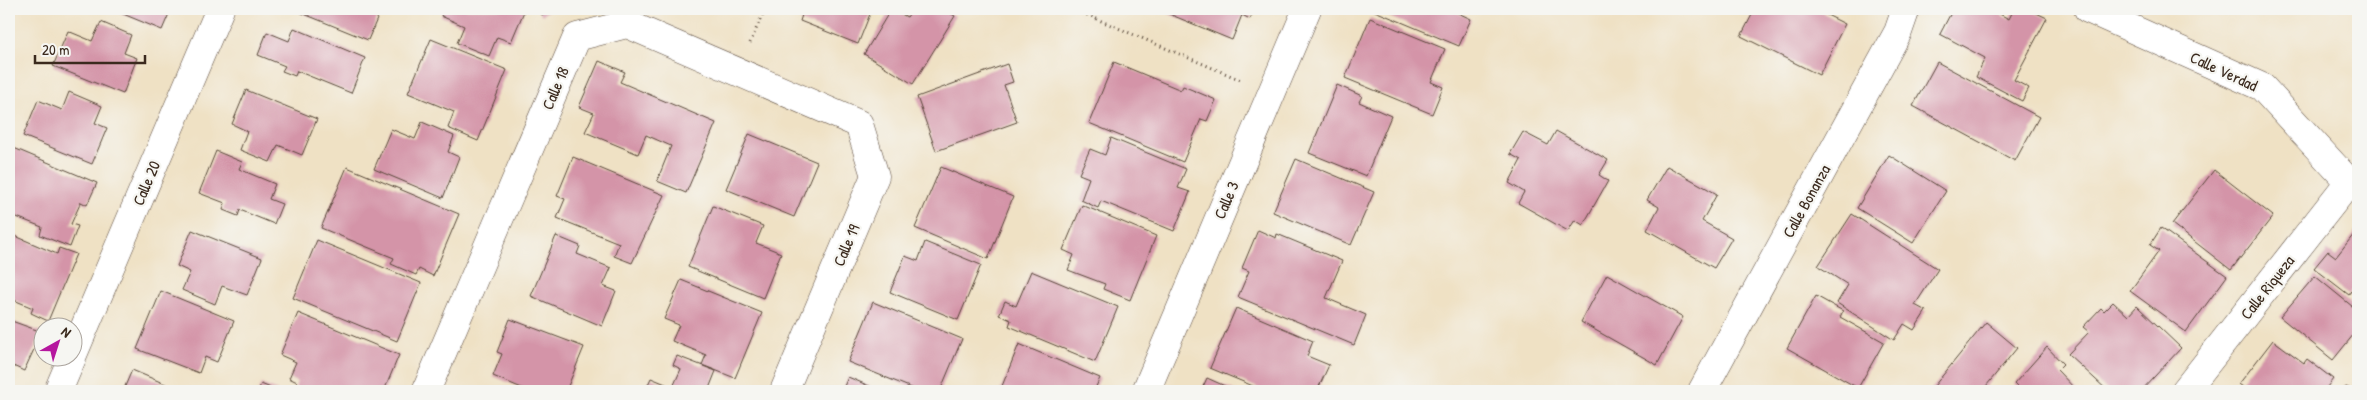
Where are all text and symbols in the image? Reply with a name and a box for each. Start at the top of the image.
scale bar [35,32,145,64]
text: 20 m [42,39,69,60]
street label: Calle Verdad [2187,46,2261,96]
street label: Calle 18 [536,63,574,113]
street label: Calle 20 [127,157,165,209]
street label: Calle Bonanza [1777,161,1835,241]
street label: Calle 3 [1208,178,1244,222]
street label: Calle 19 [827,220,865,269]
street label: Calle Riqueza [2235,250,2299,324]
north arrow [32,318,82,368]
text: N [58,322,76,342]

